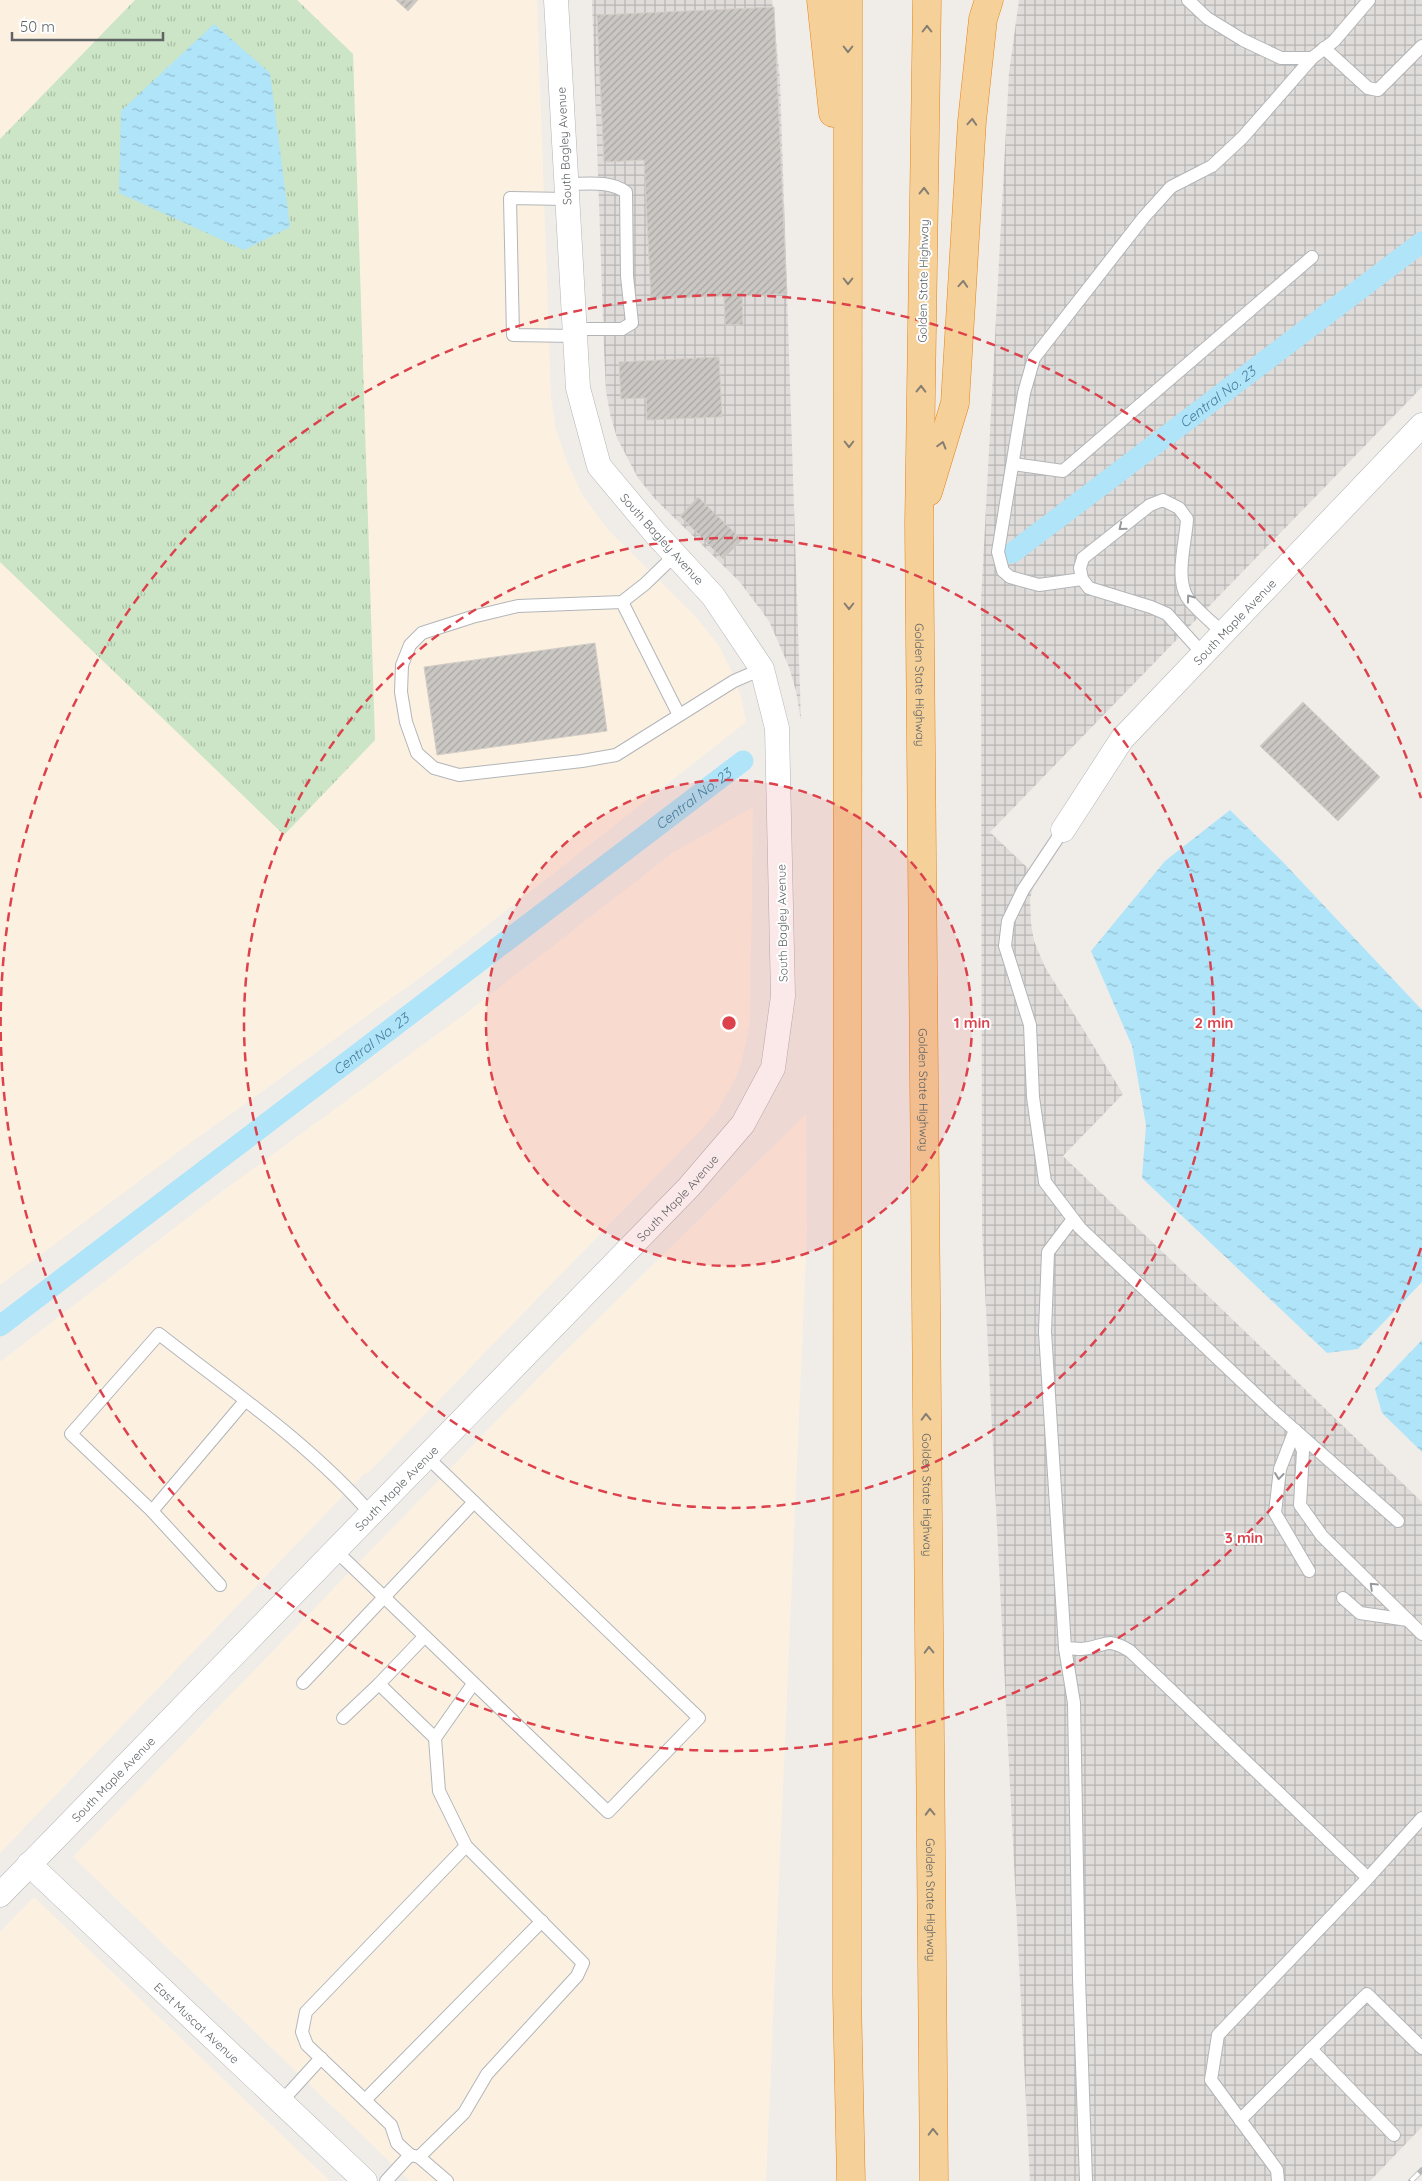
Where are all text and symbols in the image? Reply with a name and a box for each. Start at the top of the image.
scale bar [12,10,164,42]
text: 50 m [20,17,55,36]
one-way arrow [922,25,932,32]
one-way arrow [843,45,853,53]
street label: South Bagley Avenue [553,86,575,205]
one-way arrow [966,118,977,126]
one-way arrow [919,187,930,195]
street label: Golden State Highway [914,219,932,343]
one-way arrow [843,278,853,285]
one-way arrow [957,280,968,288]
water label: Central No. 23 [1176,361,1261,432]
one-way arrow [916,384,926,392]
one-way arrow [844,440,854,448]
one-way arrow [937,441,947,449]
street label: South Bagley Avenue [617,490,707,588]
one-way arrow [1119,522,1128,530]
street label: South Maple Avenue [1190,575,1279,668]
one-way arrow [1187,594,1196,604]
one-way arrow [844,602,854,610]
street label: Golden State Highway [912,623,929,747]
water label: Central No. 23 [652,763,736,833]
street label: South Bagley Avenue [773,864,791,982]
water label: Central No. 23 [329,1008,414,1079]
text: 1 min [954,1013,990,1032]
text: 2 min [1194,1013,1234,1032]
centre of rings [720,1014,738,1032]
street label: Golden State Highway [916,1028,932,1152]
street label: South Maple Avenue [633,1151,721,1244]
one-way arrow [921,1413,931,1421]
street label: Golden State Highway [920,1433,936,1557]
street label: South Maple Avenue [351,1442,441,1534]
one-way arrow [1274,1473,1285,1481]
text: 3 min [1225,1528,1263,1547]
one-way arrow [1370,1583,1379,1592]
one-way arrow [923,1646,934,1654]
street label: South Maple Avenue [68,1733,158,1825]
one-way arrow [925,1808,935,1816]
street label: Golden State Highway [923,1838,940,1962]
street label: East Muscat Avenue [151,1979,243,2066]
one-way arrow [928,2128,938,2136]

